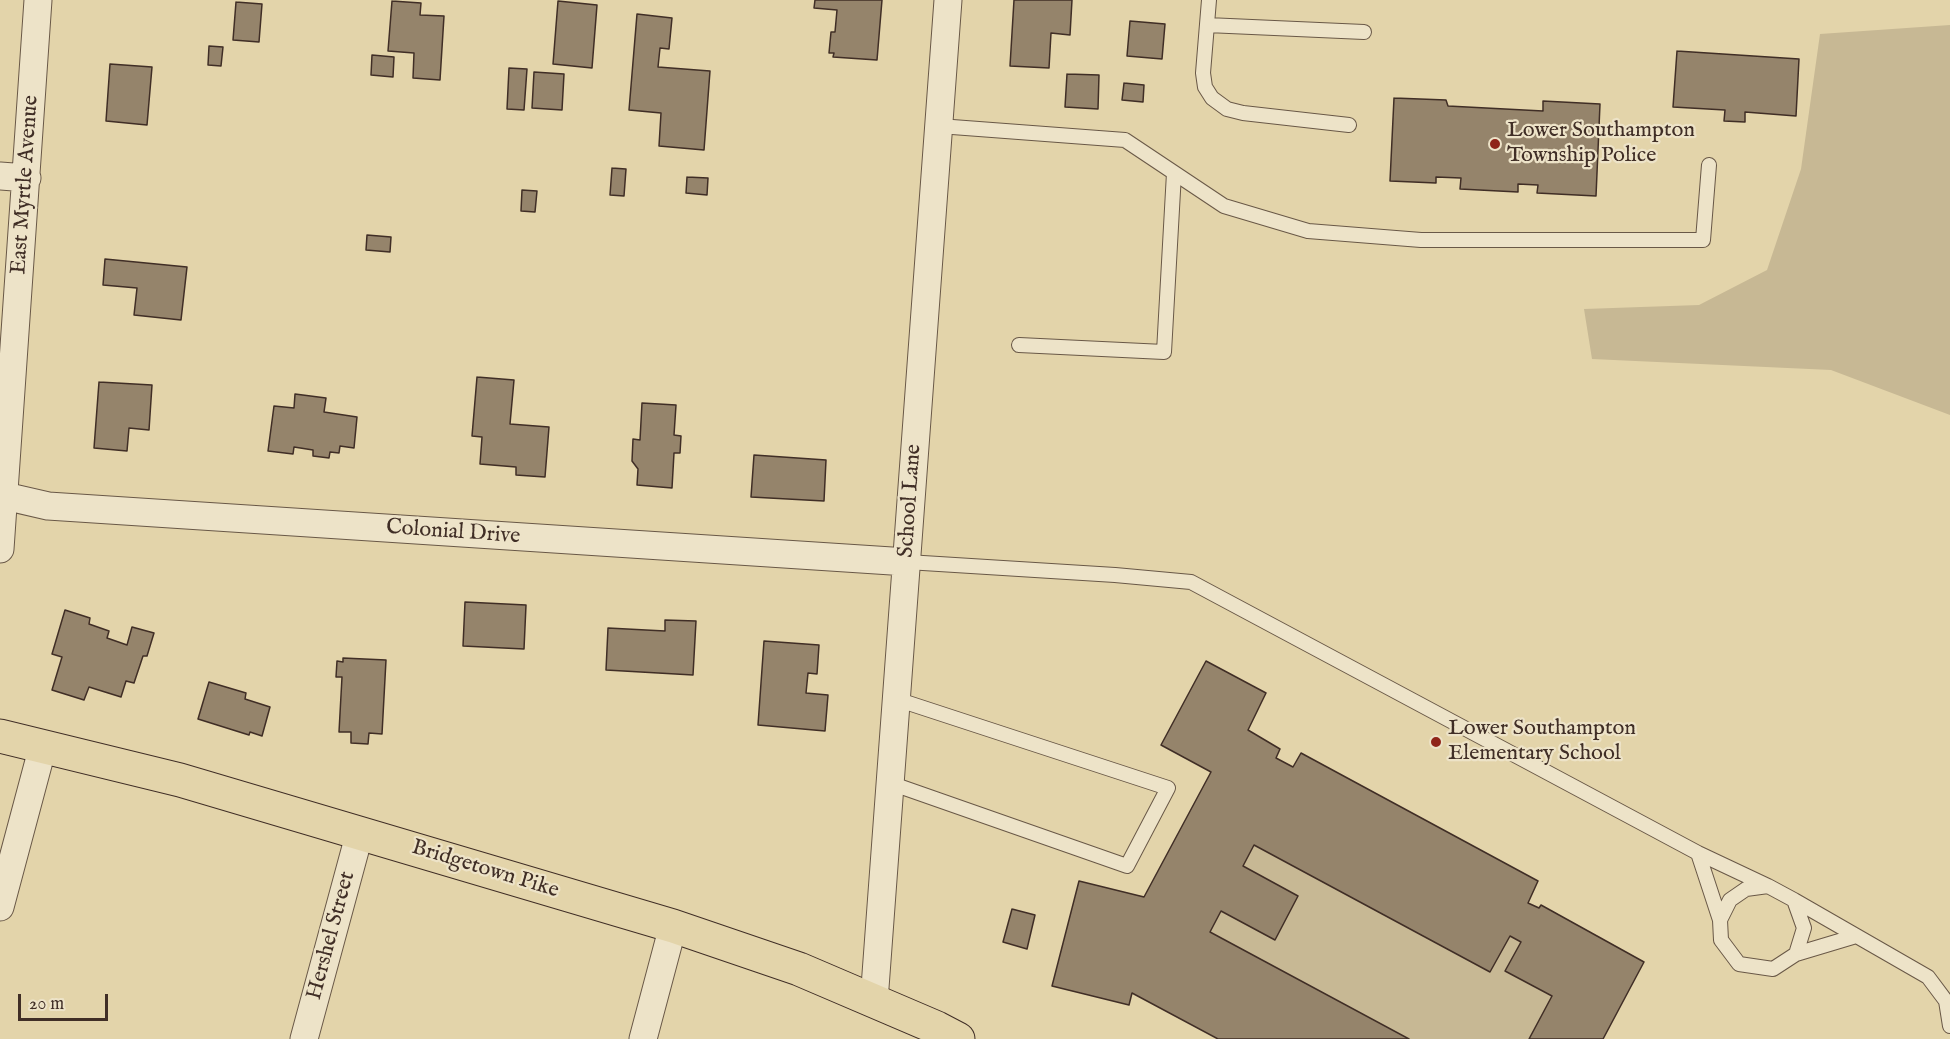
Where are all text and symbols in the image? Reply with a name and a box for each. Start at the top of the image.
street label: East Myrtle Avenue [7,95,45,275]
place label: Lower Southampton Township Police [1507,118,1695,170]
marker: Lower Southampton Township Police [1488,137,1502,151]
street label: School Lane [894,443,928,559]
street label: Colonial Drive [385,515,521,551]
place label: Lower Southampton Elementary School [1448,716,1636,768]
marker: Lower Southampton Elementary School [1429,735,1443,749]
street label: Bridgetown Pike [408,835,562,905]
street label: Hershel Street [302,869,362,1003]
scale bar [21,982,111,1020]
text: 20 m [29,993,64,1016]

